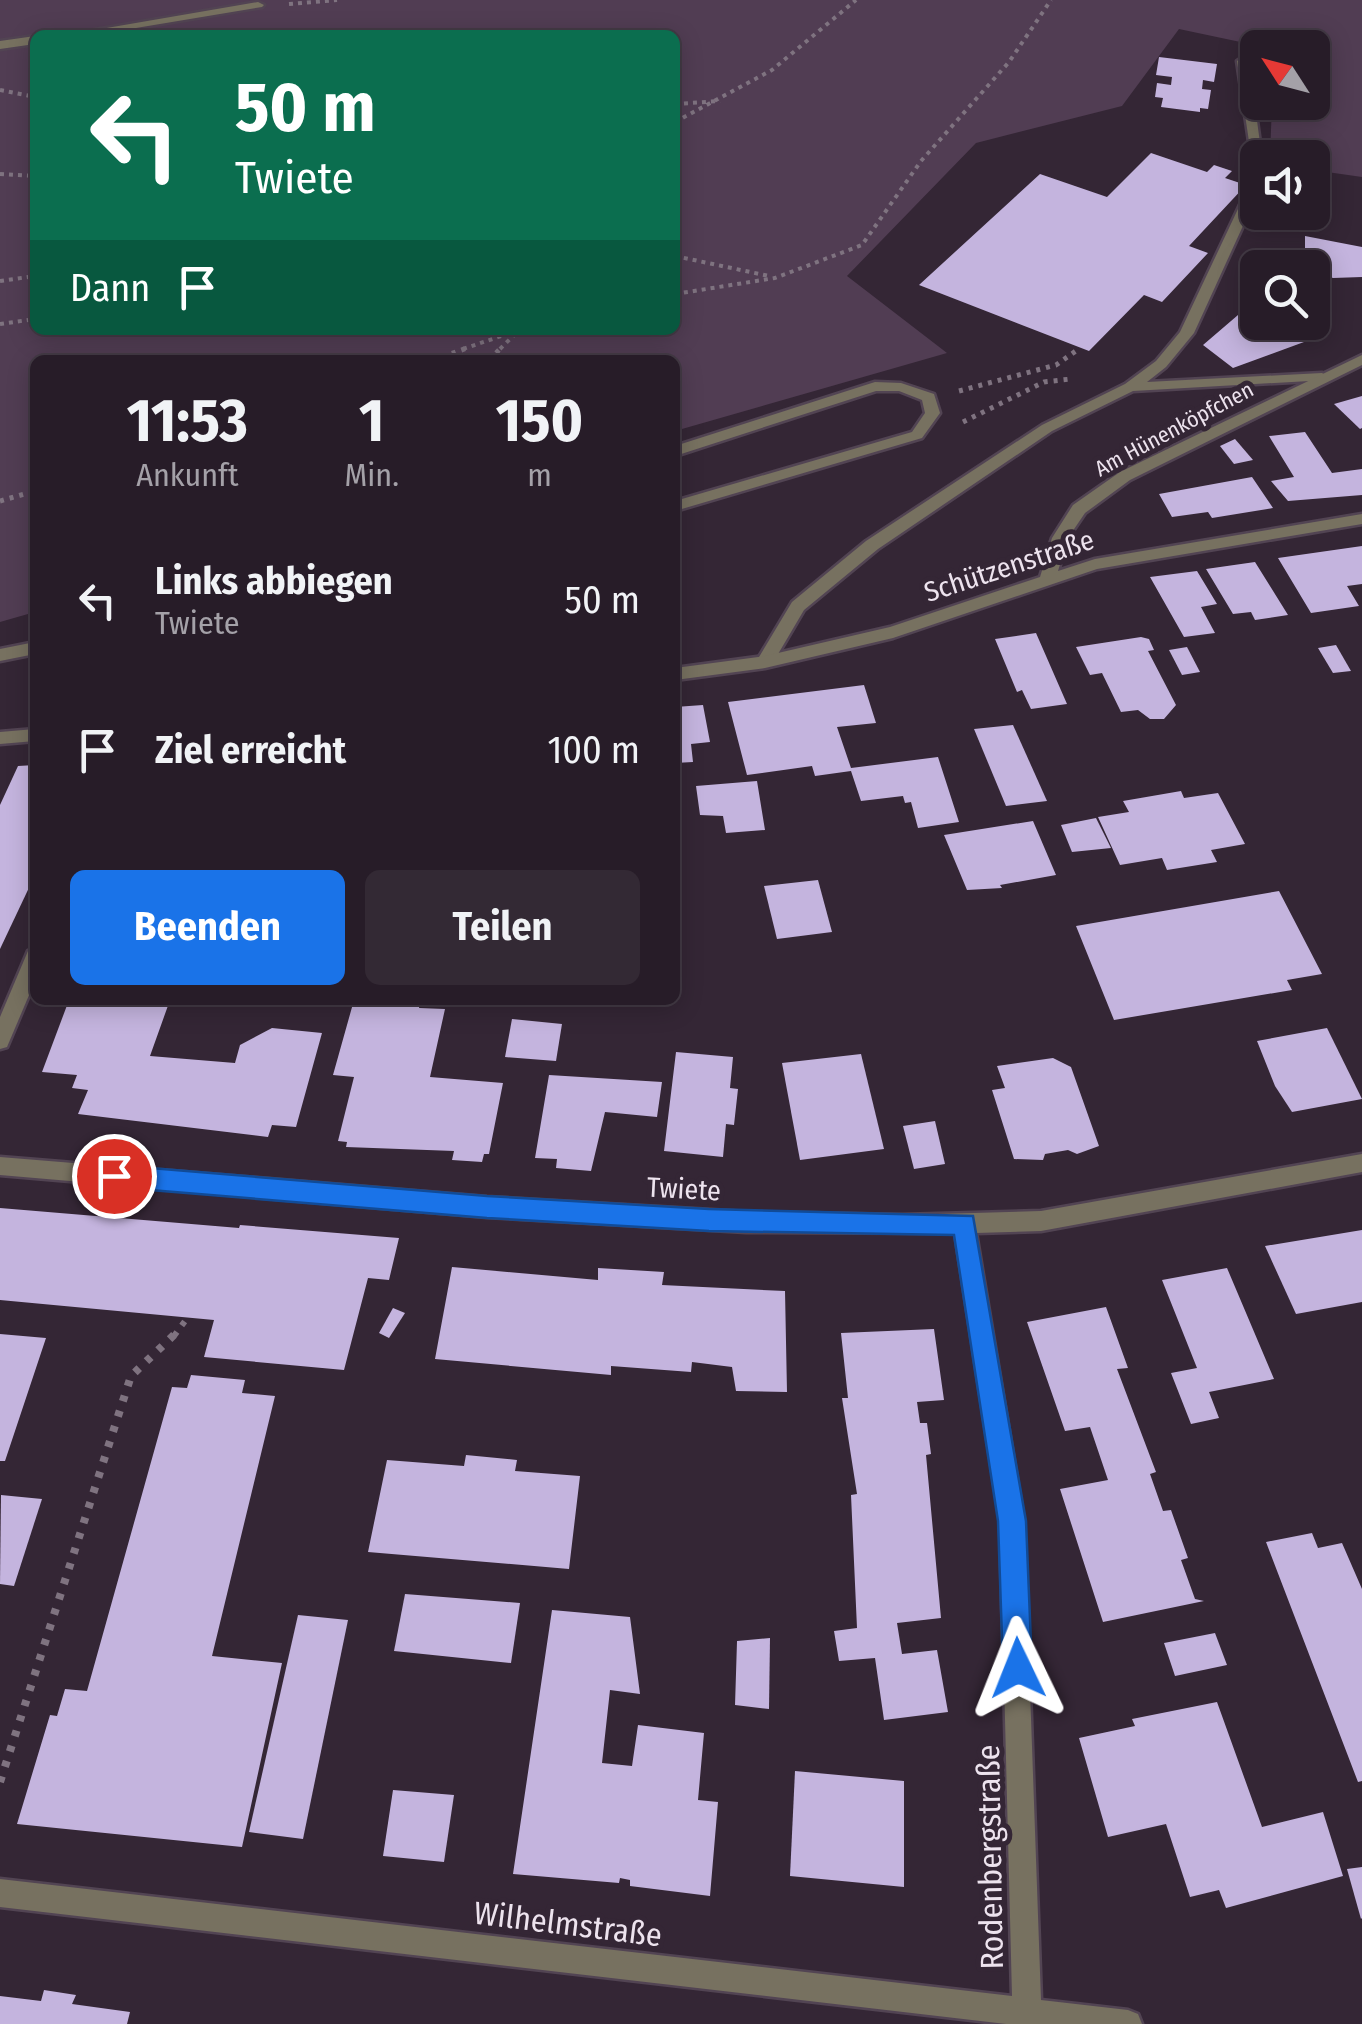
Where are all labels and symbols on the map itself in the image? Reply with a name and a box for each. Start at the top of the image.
north arrow [1240,30,1330,120]
street label: Am Hünenköpfchen [1090,376,1258,482]
street label: Schützenstraße [920,523,1098,609]
pin [72,1134,157,1219]
street label: Twiete [646,1171,722,1207]
position arrow [966,1616,1070,1720]
street label: Rodenbergstraße [969,1744,1011,1970]
street label: Wilhelmstraße [472,1894,664,1954]

